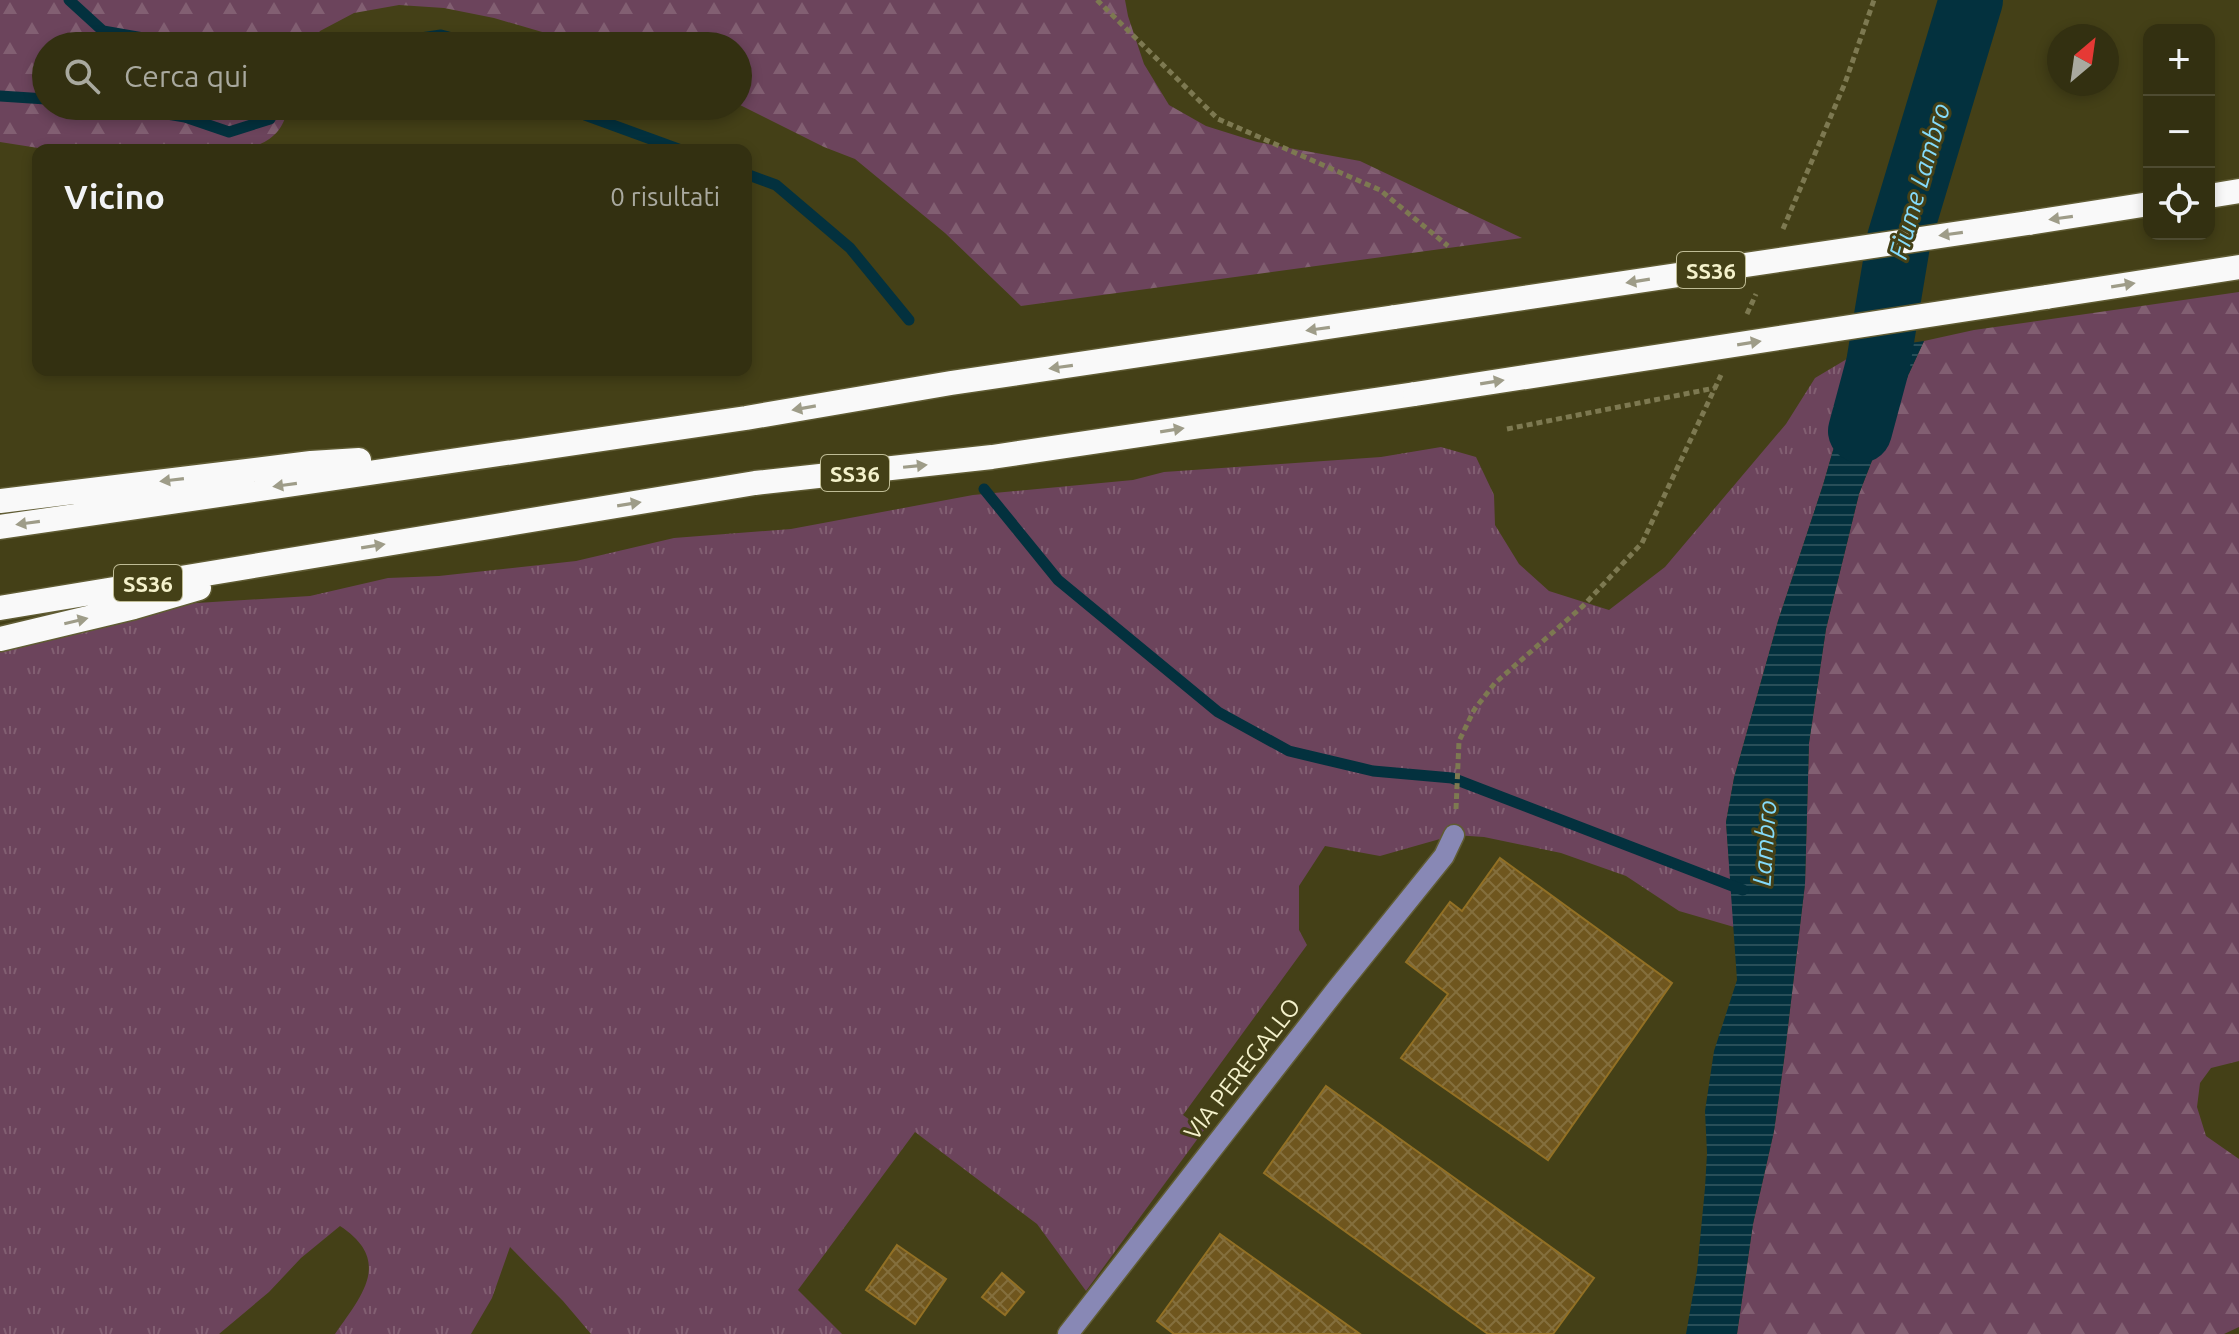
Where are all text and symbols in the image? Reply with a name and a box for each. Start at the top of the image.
north arrow [2047,24,2119,96]
map controls [2143,24,2215,240]
button: + [2143,24,2215,96]
search box [32,32,752,120]
icon: search [60,54,104,98]
text: Cerca qui [124,59,248,93]
button: − [2143,96,2215,168]
water label: Fiume Lambro [1883,100,1955,262]
button: locate [2143,168,2215,240]
text: Vicino [64,177,165,215]
text: 0 risultati [610,182,720,211]
one-way arrow [2048,212,2073,225]
one-way arrow [1938,228,1963,241]
road number: SS36 [1677,252,1745,288]
one-way arrow [1625,275,1650,288]
one-way arrow [2111,278,2136,291]
one-way arrow [1305,323,1330,336]
one-way arrow [1737,336,1762,349]
one-way arrow [1048,361,1073,374]
one-way arrow [1480,375,1505,388]
one-way arrow [791,402,816,415]
one-way arrow [1160,423,1185,436]
road number: SS36 [821,455,889,491]
one-way arrow [902,459,927,472]
one-way arrow [159,474,184,487]
one-way arrow [273,479,298,492]
one-way arrow [617,497,642,510]
one-way arrow [15,517,40,530]
one-way arrow [360,539,385,552]
road number: SS36 [114,565,182,601]
one-way arrow [64,614,89,627]
water label: Lambro [1747,799,1781,887]
street label: VIA PEREGALLO [1178,993,1306,1145]

